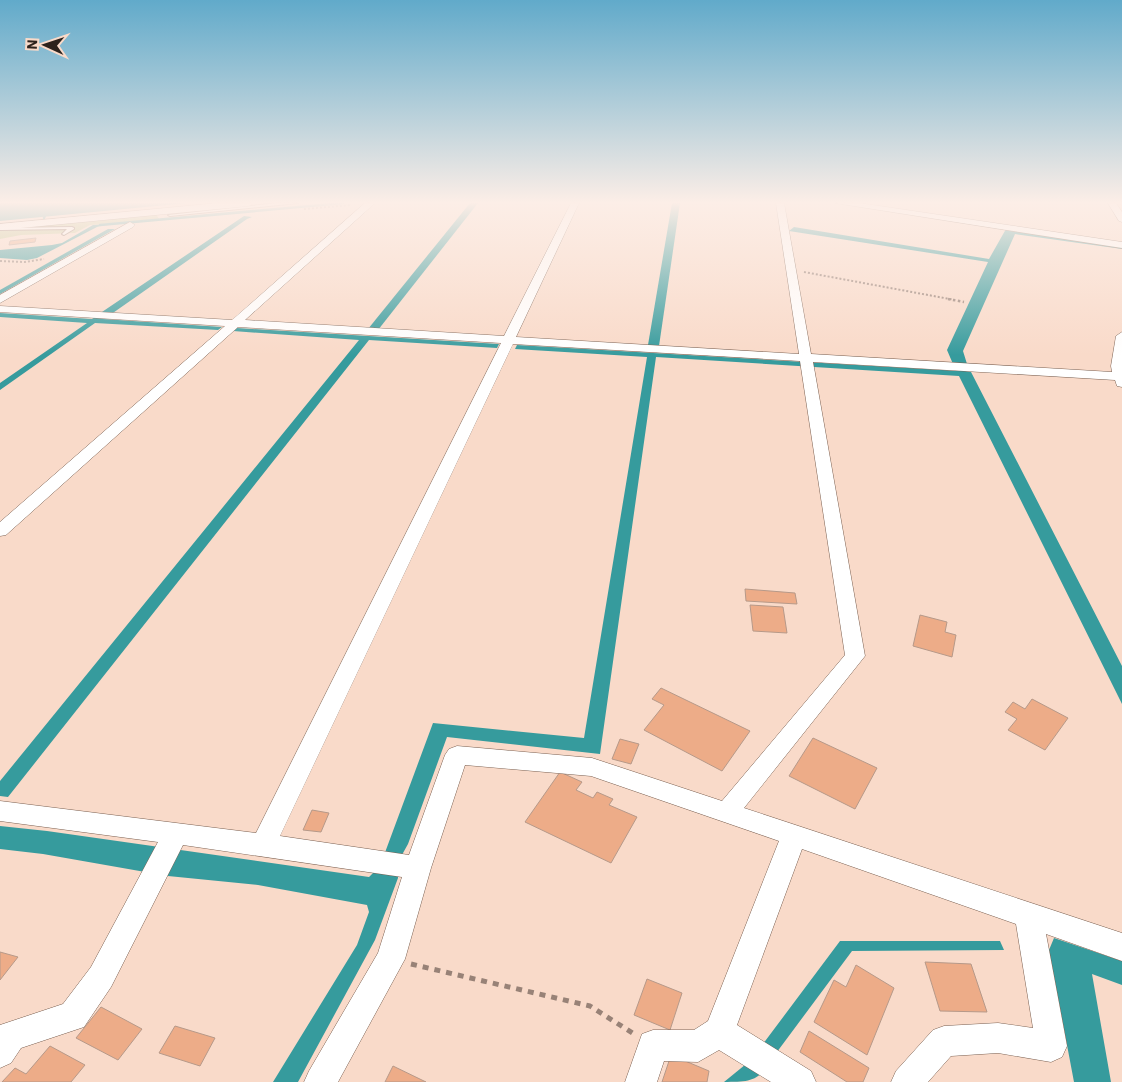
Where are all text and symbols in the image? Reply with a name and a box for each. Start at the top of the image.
north arrow [20,20,70,70]
text: N [23,39,41,50]

